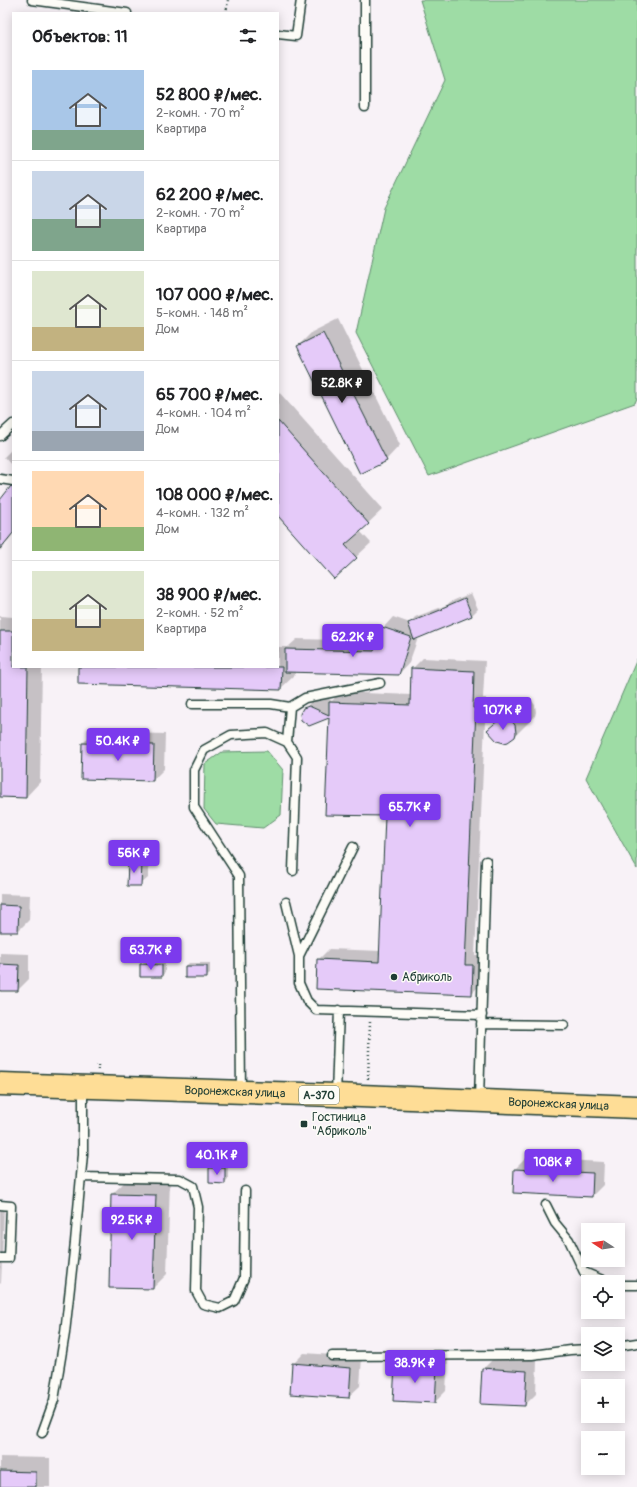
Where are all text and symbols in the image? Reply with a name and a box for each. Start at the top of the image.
icon: filters [237,25,259,47]
text: Объектов: 11 [32,26,128,47]
text: 52 800 ₽/мес. [156,84,262,105]
icon: home [64,86,112,134]
text: 2-комн. · 70 m² [156,105,245,121]
text: Квартира [156,121,207,137]
text: 62 200 ₽/мес. [156,184,264,205]
icon: home [64,187,112,235]
text: 2-комн. · 70 m² [156,205,245,221]
text: Квартира [156,221,207,237]
text: 107 000 ₽/мес. [156,284,274,305]
icon: home [64,287,112,335]
text: 5-комн. · 148 m² [156,305,248,321]
text: Дом [156,321,179,337]
pin: 52.8K ₽ [305,370,379,404]
text: 52.8K ₽ [321,375,363,391]
text: 65 700 ₽/мес. [156,384,263,405]
icon: home [64,387,112,435]
text: 4-комн. · 104 m² [156,405,251,421]
text: Дом [156,421,179,437]
text: 108 000 ₽/мес. [156,484,273,505]
icon: home [64,487,112,535]
text: 4-комн. · 132 m² [156,505,249,521]
text: Дом [156,521,179,537]
text: 38 900 ₽/мес. [156,584,262,605]
icon: home [64,587,112,635]
text: 2-комн. · 52 m² [156,605,243,621]
text: Квартира [156,621,207,637]
pin: 62.2K ₽ [316,624,390,658]
text: 62.2K ₽ [331,629,375,645]
pin: 107K ₽ [470,697,536,731]
text: 107K ₽ [483,702,523,718]
pin: 50.4K ₽ [81,728,155,762]
text: 50.4K ₽ [96,733,140,749]
pin: 65.7K ₽ [373,794,447,828]
text: 65.7K ₽ [389,799,431,815]
pin: 56K ₽ [106,840,162,874]
text: 56K ₽ [117,845,151,861]
pin: 63.7K ₽ [114,937,188,971]
text: 63.7K ₽ [129,942,173,958]
place label: Абриколь [402,970,452,985]
marker: Абриколь [389,972,399,982]
street label: Воронежская улица [184,1083,286,1101]
road number: А-370 [299,1086,339,1104]
street label: Воронежская улица [508,1094,610,1113]
place label: Гостиница "Абриколь" [312,1110,372,1139]
marker: Гостиница "Абриколь" [299,1119,309,1129]
pin: 40.1K ₽ [180,1142,254,1176]
text: 40.1K ₽ [196,1147,238,1163]
pin: 108K ₽ [520,1149,586,1183]
text: 108K ₽ [534,1154,572,1170]
pin: 92.5K ₽ [95,1207,169,1241]
text: 92.5K ₽ [111,1212,153,1228]
north arrow [581,1223,625,1267]
map controls [581,1223,625,1475]
button: locate [581,1275,625,1319]
button: layers [581,1327,625,1371]
pin: 38.9K ₽ [378,1350,452,1384]
text: 38.9K ₽ [394,1355,436,1371]
button: + [581,1379,625,1423]
button: − [581,1431,625,1475]

